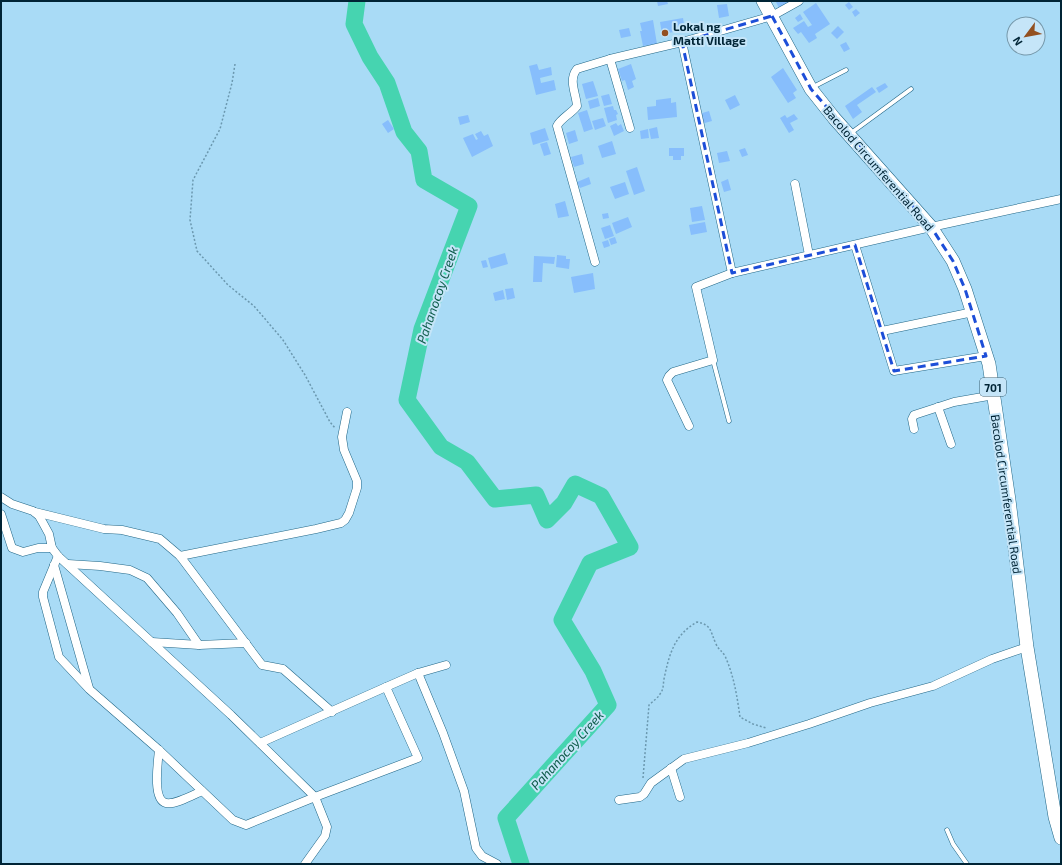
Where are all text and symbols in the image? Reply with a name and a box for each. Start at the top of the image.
north arrow [1006,16,1046,56]
place label: Lokal ng Matti Village [673,19,746,47]
marker: Lokal ng Matti Village [660,28,670,38]
text: N [1009,35,1025,48]
street label: Bacolod Circumferential Road [821,103,937,233]
water label: Pahanocoy Creek [413,244,461,346]
road number: 701 [980,378,1006,396]
street label: Bacolod Circumferential Road [989,413,1025,575]
water label: Pahanocoy Creek [527,707,607,793]

